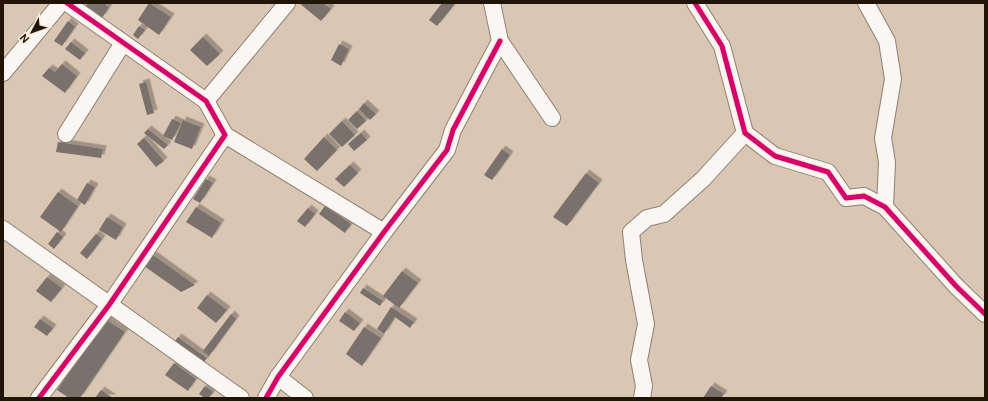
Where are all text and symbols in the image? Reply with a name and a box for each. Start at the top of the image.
north arrow [12,12,52,52]
text: N [17,31,32,46]

